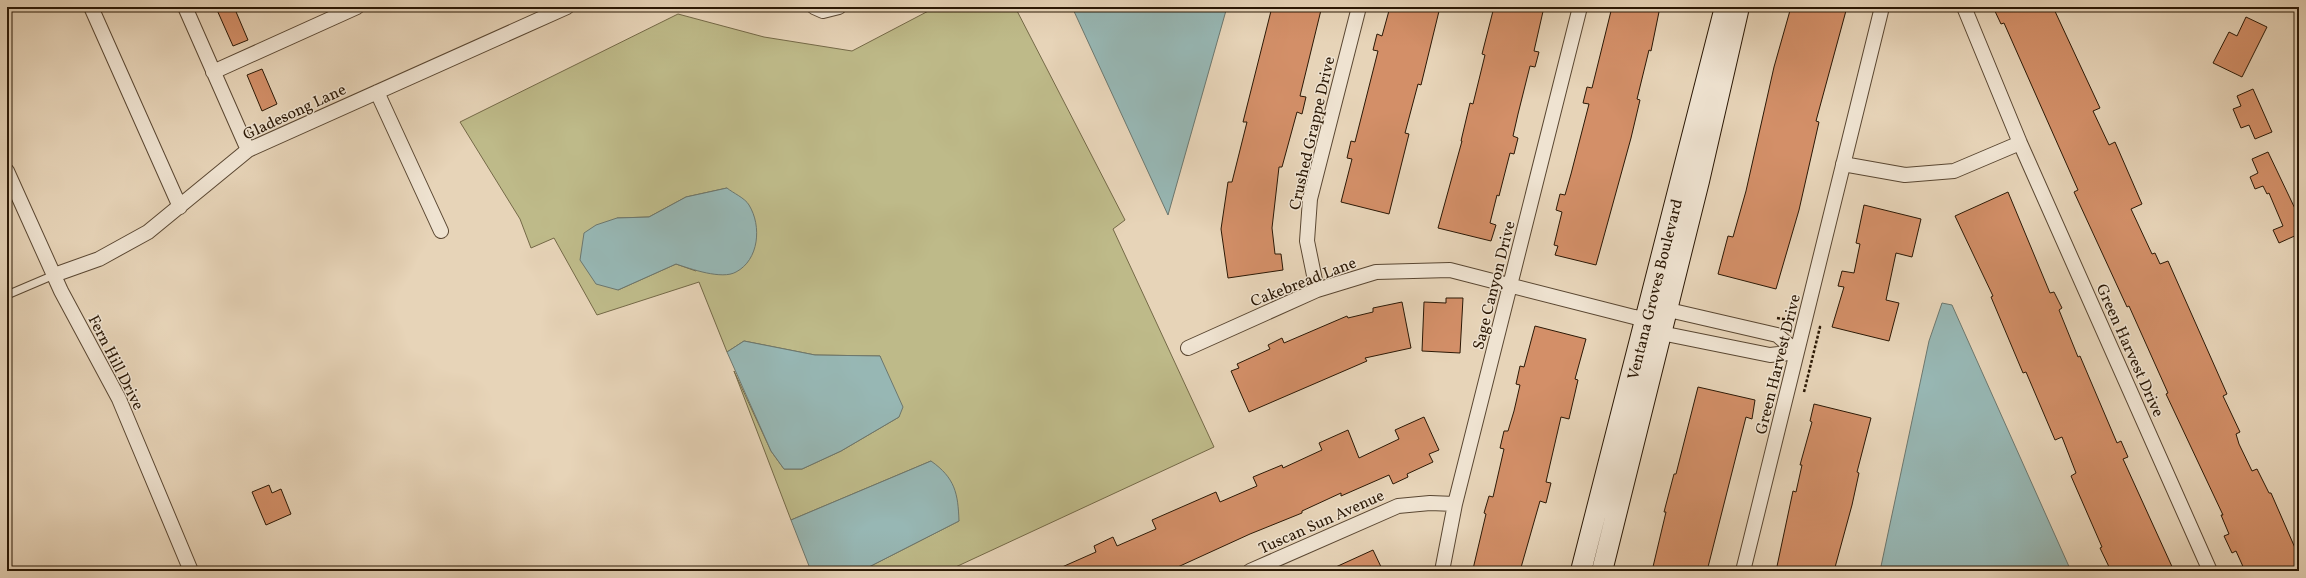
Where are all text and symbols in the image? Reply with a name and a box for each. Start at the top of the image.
street label: Crushed Grappe Drive [1285,55,1341,212]
street label: Gladesong Lane [240,79,350,146]
street label: Ventana Groves Boulevard [1623,197,1689,382]
street label: Sage Canyon Drive [1468,219,1522,352]
street label: Cakebread Lane [1248,253,1360,313]
street label: Green Harvest Drive [2090,281,2168,421]
street label: Green Harvest Drive [1751,292,1807,437]
street label: Fern Hill Drive [82,312,149,414]
street label: Tuscan Sun Avenue [1256,485,1388,560]

